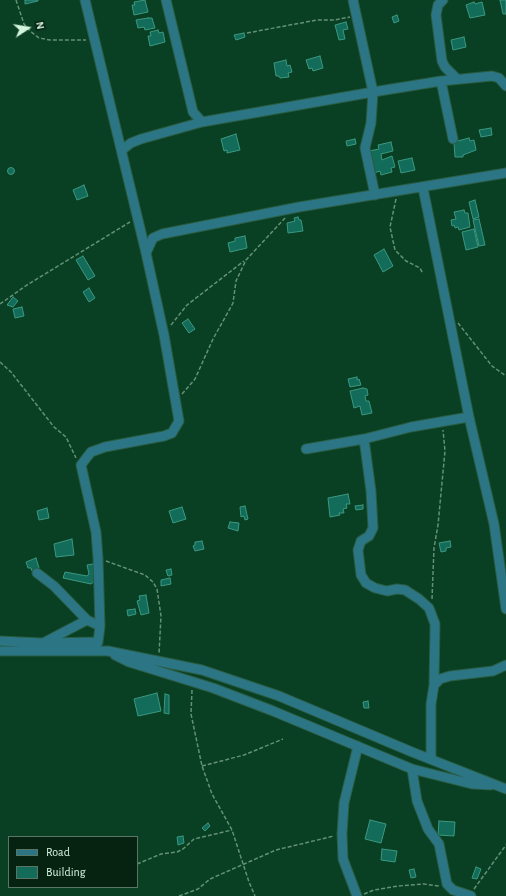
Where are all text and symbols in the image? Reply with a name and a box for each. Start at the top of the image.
north arrow [8,8,48,48]
text: N [34,21,46,30]
legend [8,836,138,888]
text: Road [46,846,70,858]
text: Building [46,866,86,878]

